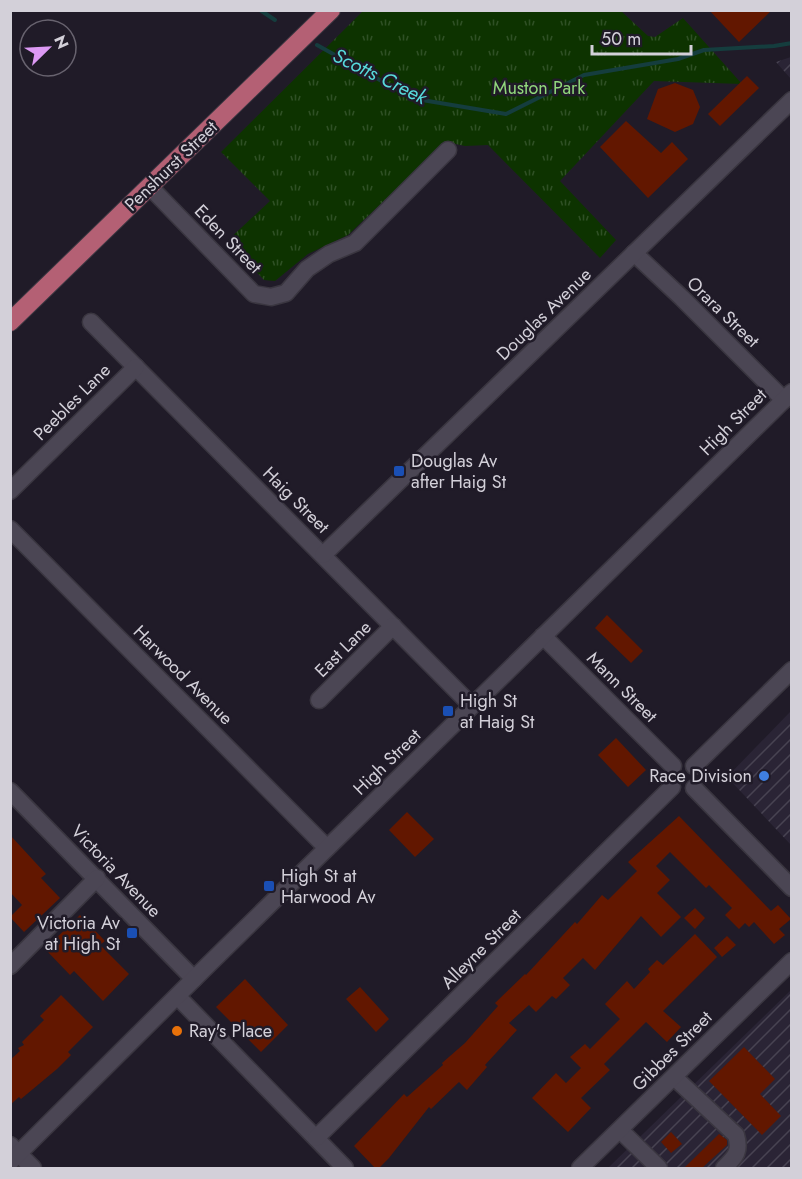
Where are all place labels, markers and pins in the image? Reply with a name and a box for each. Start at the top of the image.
place label: Douglas Av after Haig St [411,448,507,495]
marker: Douglas Av after Haig St [392,464,406,478]
place label: High St at Haig St [460,688,535,735]
marker: High St at Haig St [441,704,455,718]
place label: Race Division [649,763,752,789]
marker: Race Division [757,769,771,783]
place label: High St at Harwood Av [281,863,376,910]
marker: High St at Harwood Av [262,879,276,893]
place label: Victoria Av at High St [37,910,121,957]
marker: Victoria Av at High St [125,926,139,940]
place label: Ray's Place [189,1018,272,1044]
marker: Ray's Place [170,1024,184,1038]

